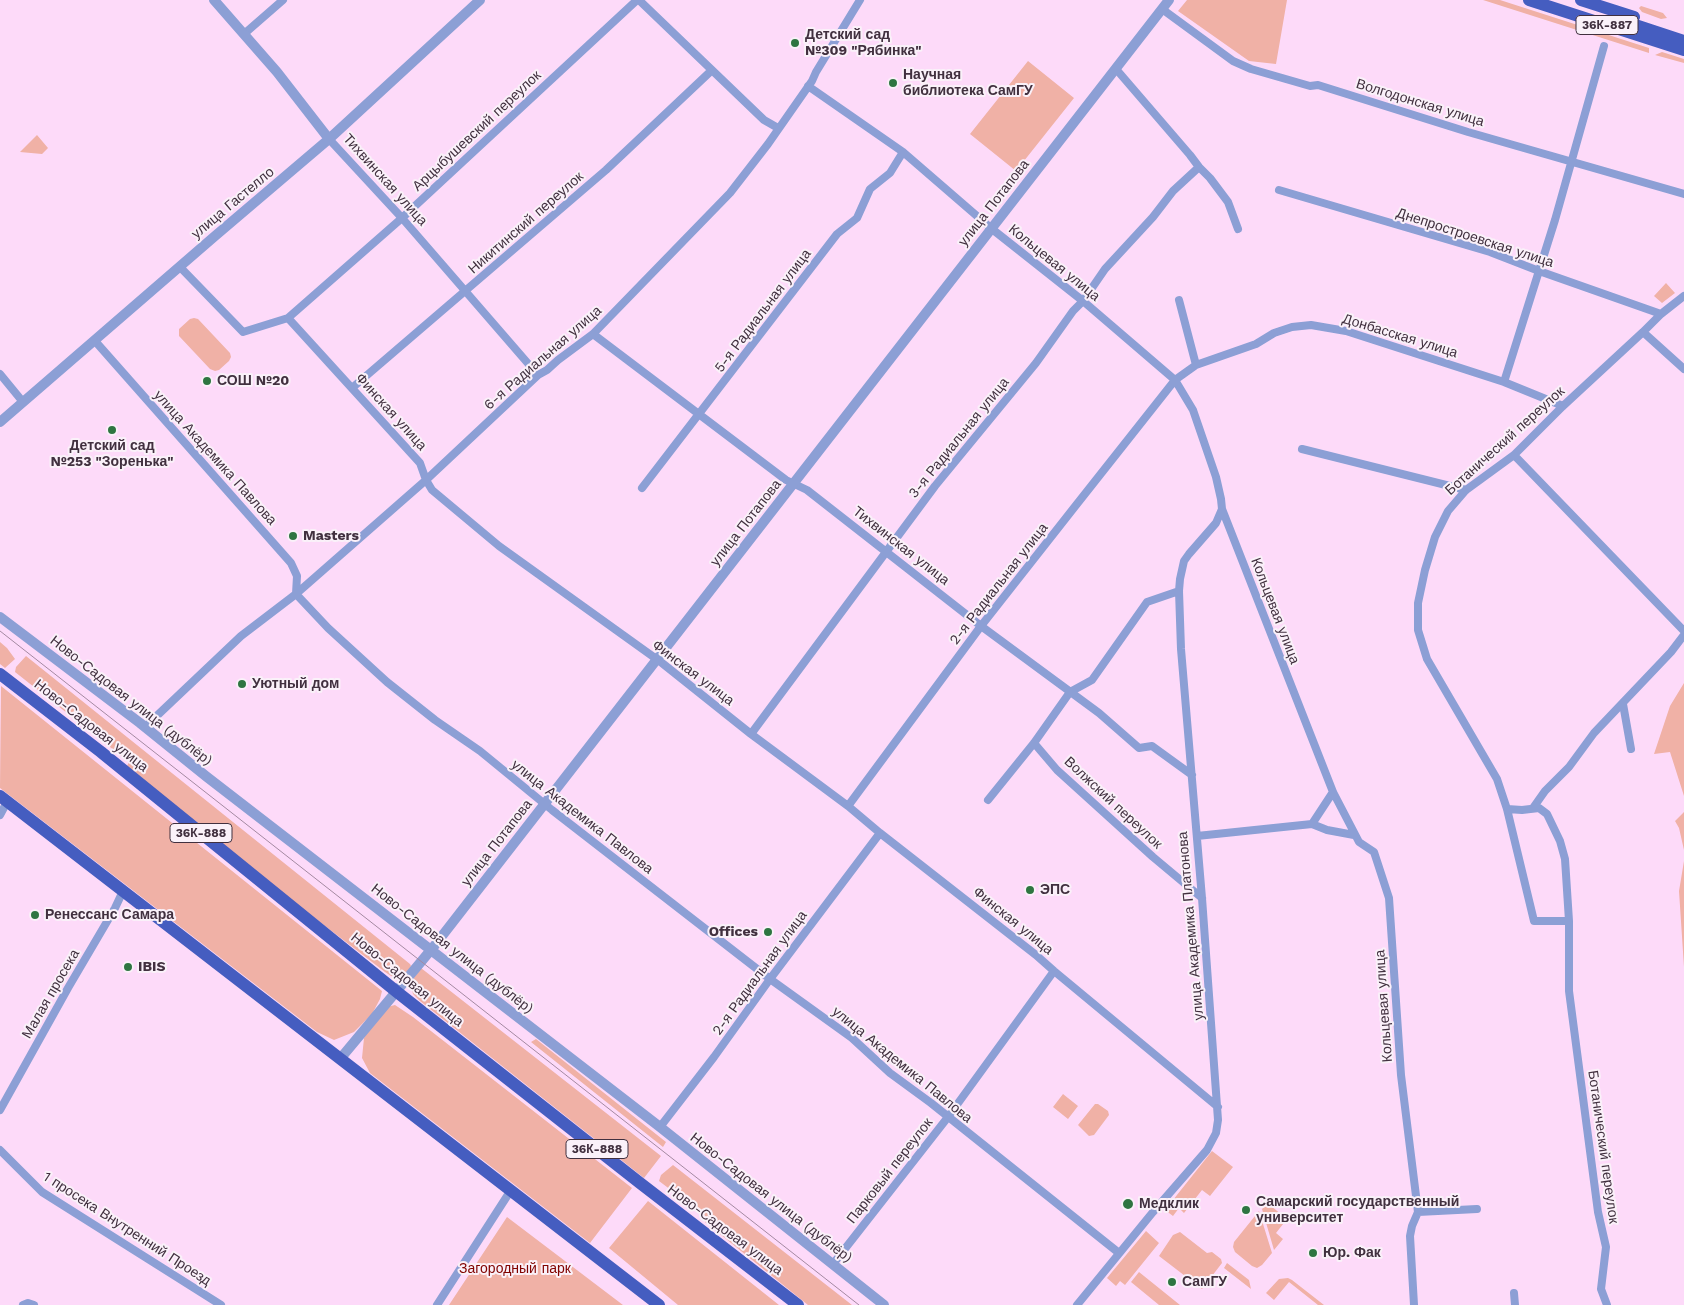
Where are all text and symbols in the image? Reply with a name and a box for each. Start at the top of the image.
road number: 36К-887 [1576,16,1638,34]
place label: Детский сад №309 "Рябинка" [805,27,922,59]
marker: Детский сад №309 "Рябинка" [789,37,801,49]
street label: Арцыбушевский переулок [409,67,545,195]
place label: Научная библиотека СамГУ [903,67,1033,100]
street label: Волгодонская улица [1354,76,1486,130]
marker: Научная библиотека СамГУ [887,77,899,89]
street label: Тихвинская улица [339,131,431,229]
street label: улица Потапова [955,156,1033,250]
street label: улица Гастелло [188,164,278,242]
street label: Никитинский переулок [465,168,587,278]
street label: Днепростроевская улица [1394,205,1556,271]
street label: Кольцевая улица [1005,221,1103,305]
street label: 5-я Радиальная улица [711,246,815,376]
street label: 6-я Радиальная улица [481,302,605,414]
street label: Донбасская улица [1340,310,1460,362]
street label: Финская улица [352,370,430,454]
place label: СОШ №20 [217,373,289,389]
street label: 3-я Радиальная улица [905,374,1013,502]
marker: СОШ №20 [201,375,213,387]
street label: Ботанический переулок [1442,383,1568,499]
street label: улица Академика Павлова [150,387,280,529]
marker: Детский сад №253 "Зоренька" [106,424,118,436]
place label: Детский сад №253 "Зоренька" [50,438,174,471]
street label: улица Потапова [707,476,785,570]
street label: Тихвинская улица [849,503,953,589]
street label: 2-я Радиальная улица [946,520,1052,648]
place label: Masters [303,528,359,544]
marker: Masters [287,530,299,542]
street label: Кольцевая улица [1247,555,1303,667]
street label: Ново-Садовая улица (дублёр) [47,632,215,770]
street label: Финская улица [649,637,737,709]
street label: Ново-Садовая улица [31,676,151,776]
place label: Уютный дом [252,676,339,692]
marker: Уютный дом [236,678,248,690]
street label: Волжский переулок [1061,753,1165,853]
street label: улица Академика Павлова [508,756,656,878]
street label: улица Потапова [458,796,536,890]
road number: 36К-888 [170,824,232,842]
street label: улица Академика Платонова [1174,831,1208,1021]
street label: Ново-Садовая улица (дублёр) [368,880,536,1018]
place label: ЭПС [1040,882,1070,898]
street label: Финская улица [970,884,1056,958]
marker: ЭПС [1024,884,1036,896]
place label: Ренессанс Самара [45,907,174,923]
street label: 2-я Радиальная улица [709,908,811,1038]
marker: Ренессанс Самара [29,909,41,921]
place label: Offices [709,924,758,940]
marker: Offices [762,926,774,938]
street label: Ново-Садовая улица [347,929,467,1031]
street label: Малая просека [19,946,83,1042]
street label: Кольцевая улица [1372,949,1396,1063]
place label: IBIS [138,959,166,975]
marker: IBIS [122,961,134,973]
street label: улица Академика Павлова [829,1003,975,1127]
street label: Ботанический переулок [1584,1069,1622,1225]
street label: Парковый переулок [844,1115,936,1227]
street label: Ново-Садовая улица (дублёр) [687,1129,855,1267]
road number: 36К-888 [566,1140,628,1158]
street label: 1 просека Внутренний Проезд [40,1168,214,1290]
street label: Ново-Садовая улица [664,1181,786,1279]
place label: Самарский государственный университет [1256,1194,1459,1226]
place label: Медклик [1139,1196,1199,1212]
marker: Медклик [1121,1197,1135,1211]
marker: Самарский государственный университет [1240,1204,1252,1216]
place label: Юр. Фак [1323,1245,1381,1261]
marker: Юр. Фак [1307,1247,1319,1259]
park label: Загородный парк [459,1261,571,1277]
place label: СамГУ [1182,1274,1227,1290]
marker: СамГУ [1166,1276,1178,1288]

